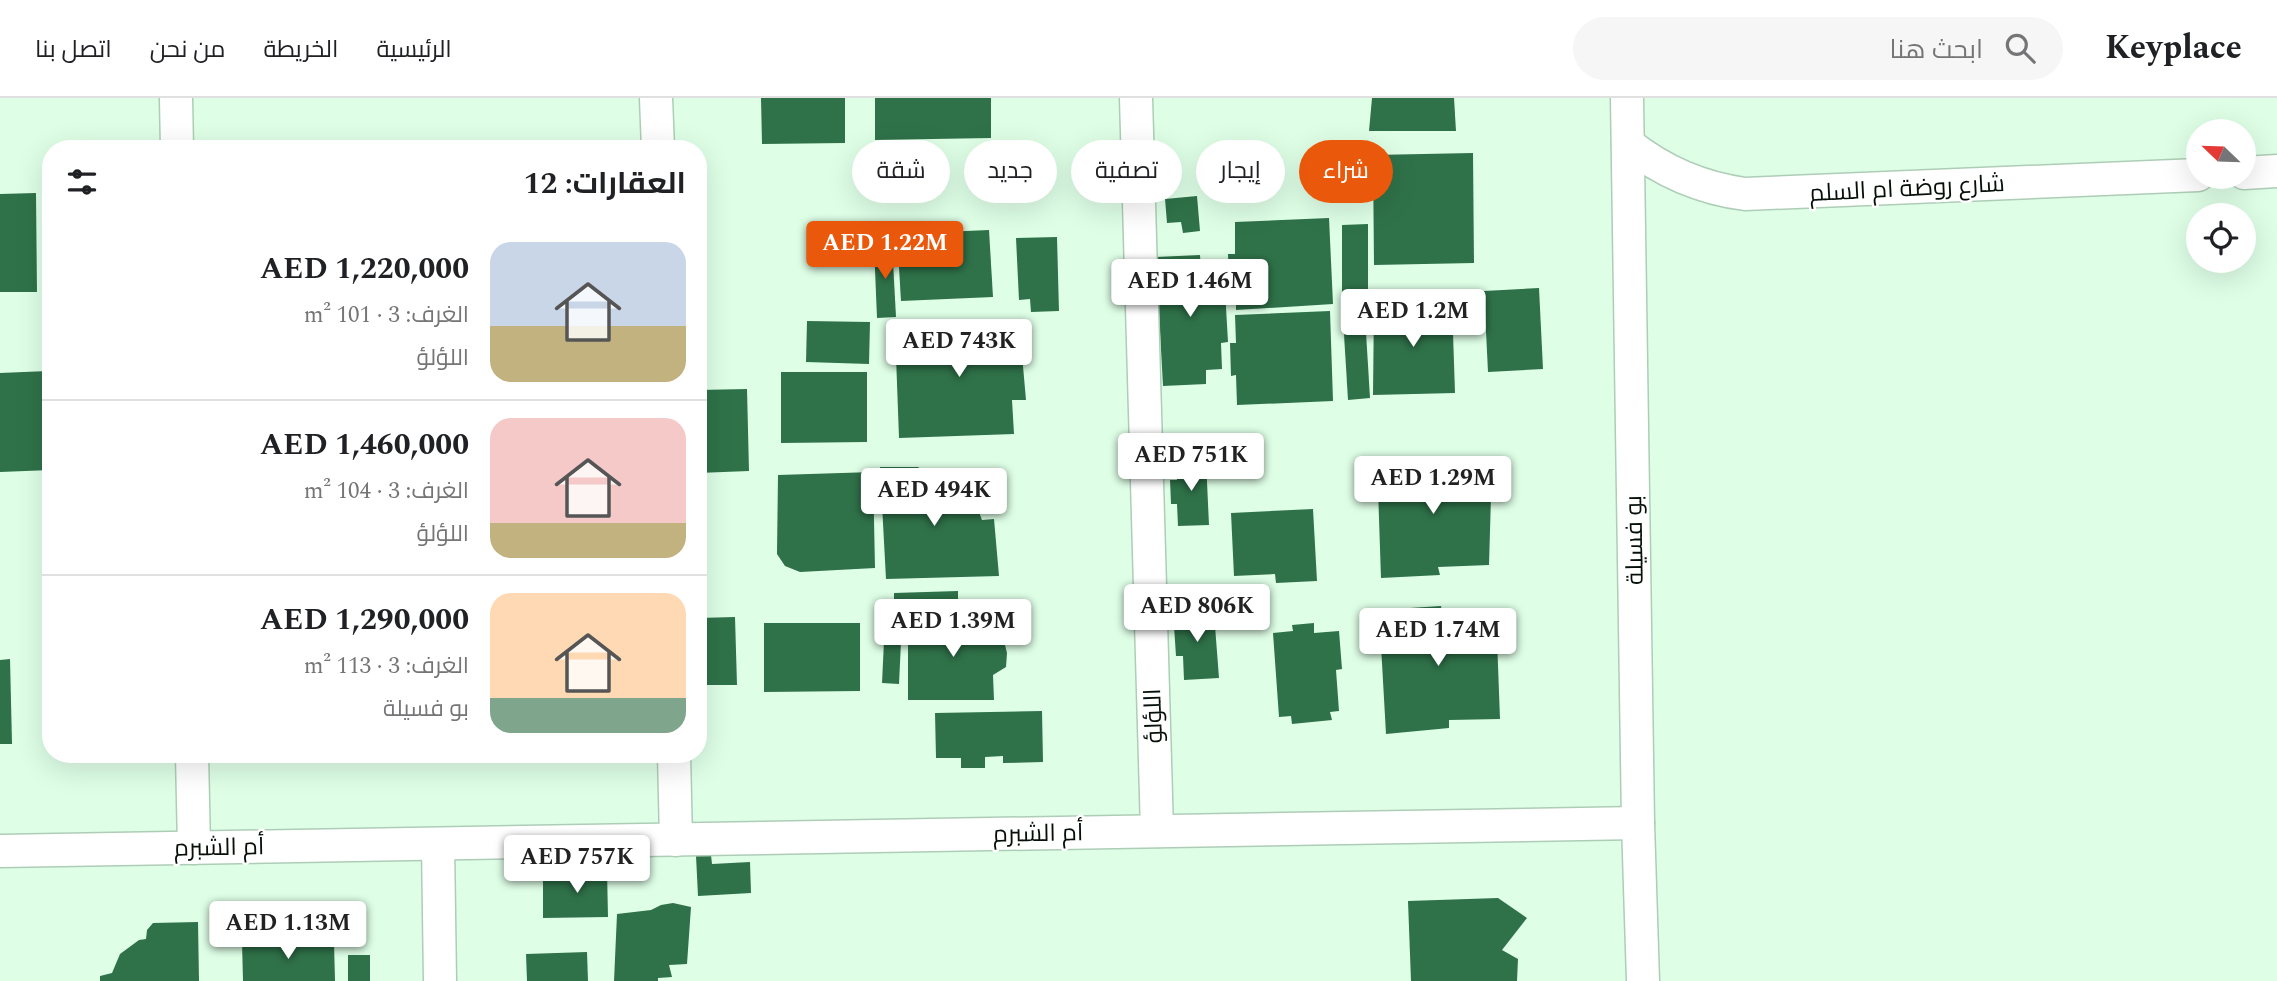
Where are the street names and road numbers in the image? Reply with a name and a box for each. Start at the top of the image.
street label: شارع روضة ام السلم [1808,166,2006,212]
street label: بو فسيلة [1616,495,1654,585]
street label: اللؤلؤ [1135,688,1173,744]
street label: أم الشبرم [992,815,1084,853]
street label: أم الشبرم [173,829,265,867]

